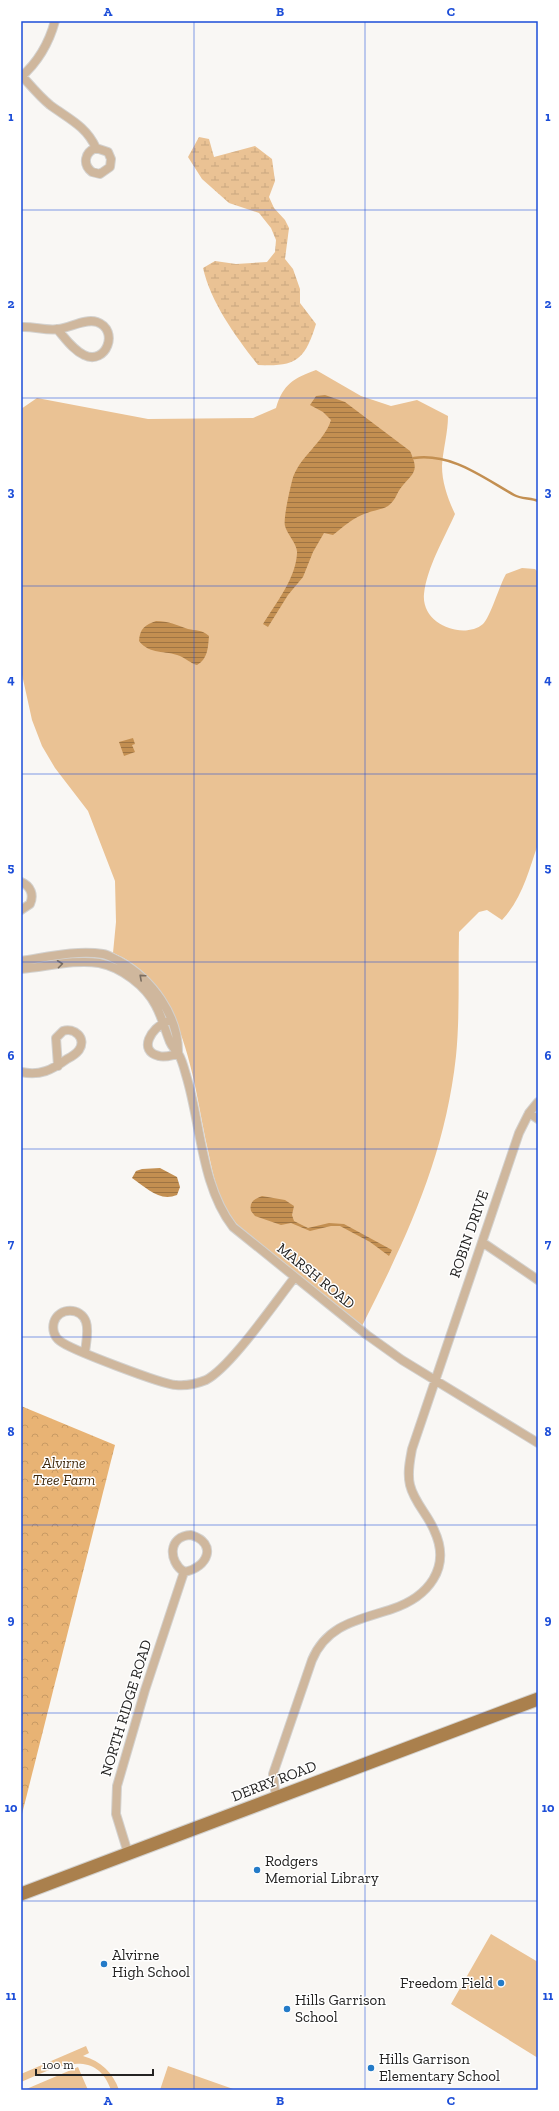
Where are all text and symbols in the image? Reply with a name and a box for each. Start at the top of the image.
text: A [104,4,113,19]
text: B [276,4,284,19]
text: C [447,4,455,19]
text: 1 [8,109,14,124]
text: 1 [545,109,551,124]
text: 2 [8,296,15,311]
text: 2 [545,296,552,311]
text: 3 [8,484,15,499]
text: 3 [545,484,552,499]
text: 4 [7,672,15,687]
text: 4 [544,672,552,687]
text: 5 [8,860,15,875]
text: 5 [545,860,552,875]
one-way arrow [57,960,63,969]
one-way arrow [139,974,147,981]
text: 6 [8,1048,15,1063]
text: 6 [545,1048,552,1063]
street label: ROBIN DRIVE [446,1188,492,1280]
text: 7 [8,1236,15,1251]
text: 7 [545,1236,552,1251]
street label: MARSH ROAD [273,1239,359,1313]
text: 8 [7,1424,15,1439]
text: 8 [544,1424,552,1439]
park label: Alvirne Tree Farm [33,1454,96,1489]
text: 9 [8,1612,15,1627]
text: 9 [545,1612,552,1627]
street label: NORTH RIDGE ROAD [97,1637,155,1779]
street label: DERRY ROAD [229,1757,319,1805]
text: 10 [5,1800,18,1815]
text: 10 [542,1800,555,1815]
place label: Rodgers Memorial Library [265,1852,379,1887]
marker: Rodgers Memorial Library [252,1865,262,1875]
place label: Alvirne High School [112,1946,190,1981]
marker: Alvirne High School [99,1959,109,1969]
place label: Freedom Field [400,1974,494,1992]
marker: Freedom Field [496,1978,506,1988]
text: 11 [6,1988,17,2003]
text: 11 [543,1988,554,2003]
place label: Hills Garrison School [295,1991,386,2026]
marker: Hills Garrison School [282,2004,292,2014]
place label: Hills Garrison Elementary School [379,2050,500,2085]
scale bar [36,2051,153,2077]
text: 100 m [42,2058,74,2072]
marker: Hills Garrison Elementary School [366,2063,376,2073]
text: A [104,2093,113,2108]
text: B [276,2093,284,2108]
text: C [447,2093,455,2108]

